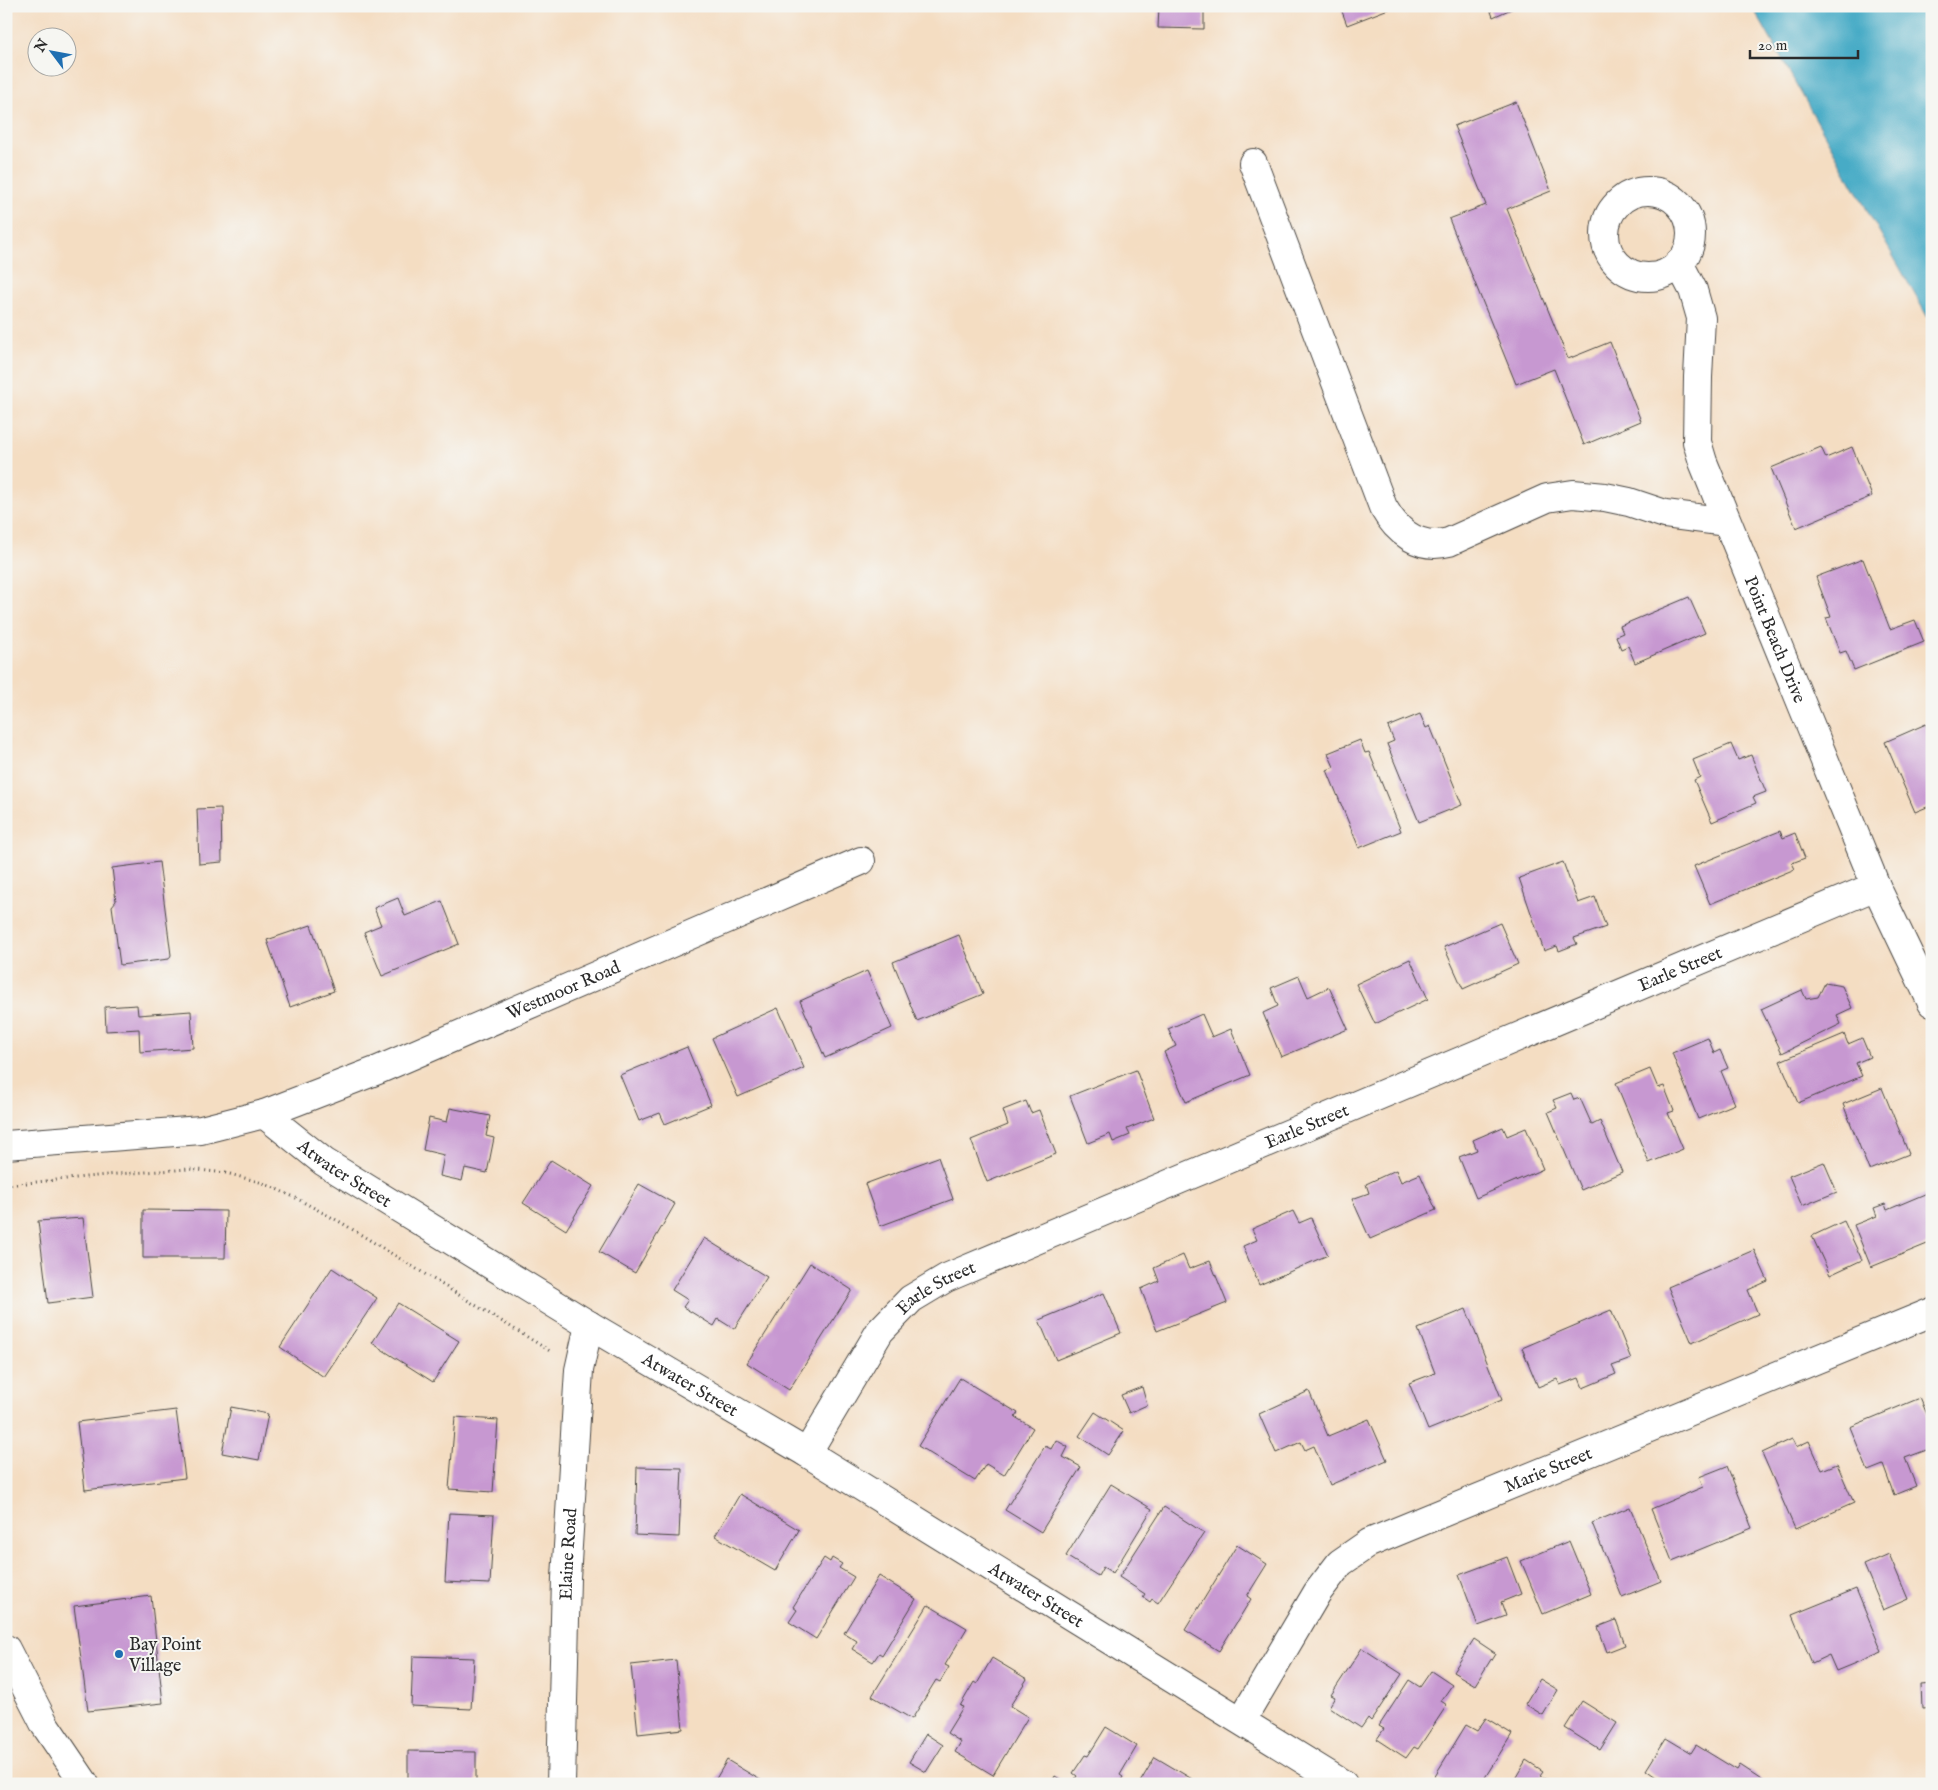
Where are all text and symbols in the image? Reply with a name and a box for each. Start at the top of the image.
north arrow [28,28,78,78]
scale bar [1750,28,1858,60]
text: N [30,36,53,56]
text: 20 m [1758,36,1788,55]
street label: Point Beach Drive [1738,573,1810,707]
street label: Earle Street [1635,942,1726,998]
street label: Westmoor Road [503,956,624,1026]
street label: Earle Street [1262,1100,1353,1155]
street label: Atwater Street [291,1135,395,1214]
street label: Earle Street [892,1257,979,1320]
street label: Atwater Street [636,1348,742,1423]
street label: Marie Street [1501,1443,1596,1499]
street label: Elaine Road [555,1507,583,1601]
street label: Atwater Street [983,1557,1088,1634]
place label: Bay Point Village [128,1634,202,1678]
marker: Bay Point Village [113,1648,125,1660]

